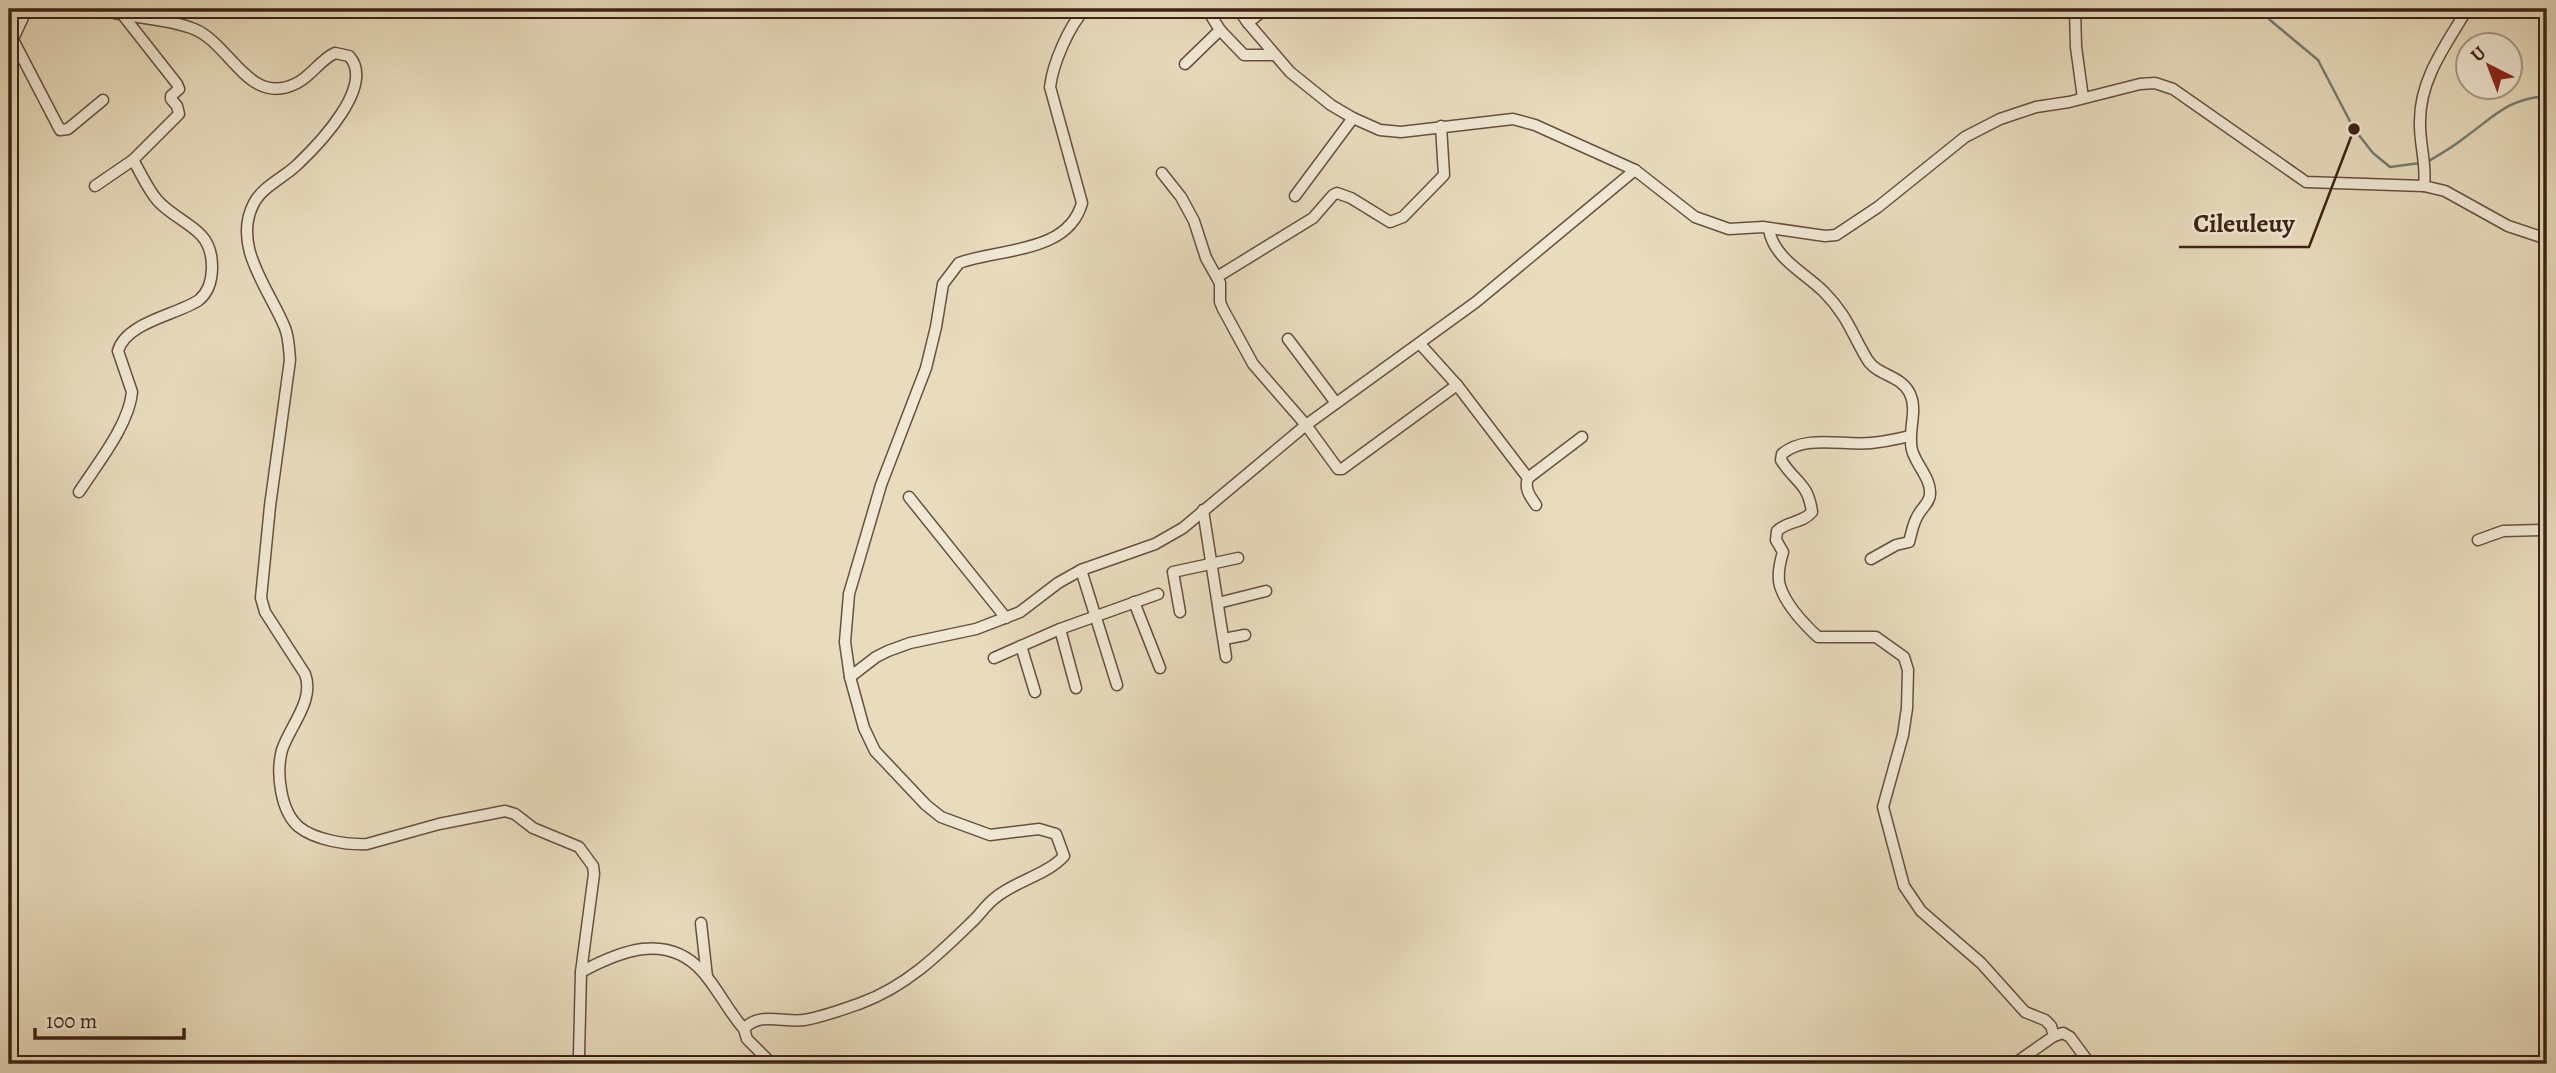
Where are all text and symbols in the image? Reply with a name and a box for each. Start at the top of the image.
north arrow [2454,32,2524,102]
text: U [2465,40,2492,68]
callout: Cileuleuy [2179,200,2309,247]
text: Cileuleuy [2193,206,2296,241]
scale bar [35,996,184,1040]
text: 100 m [46,1007,97,1035]

